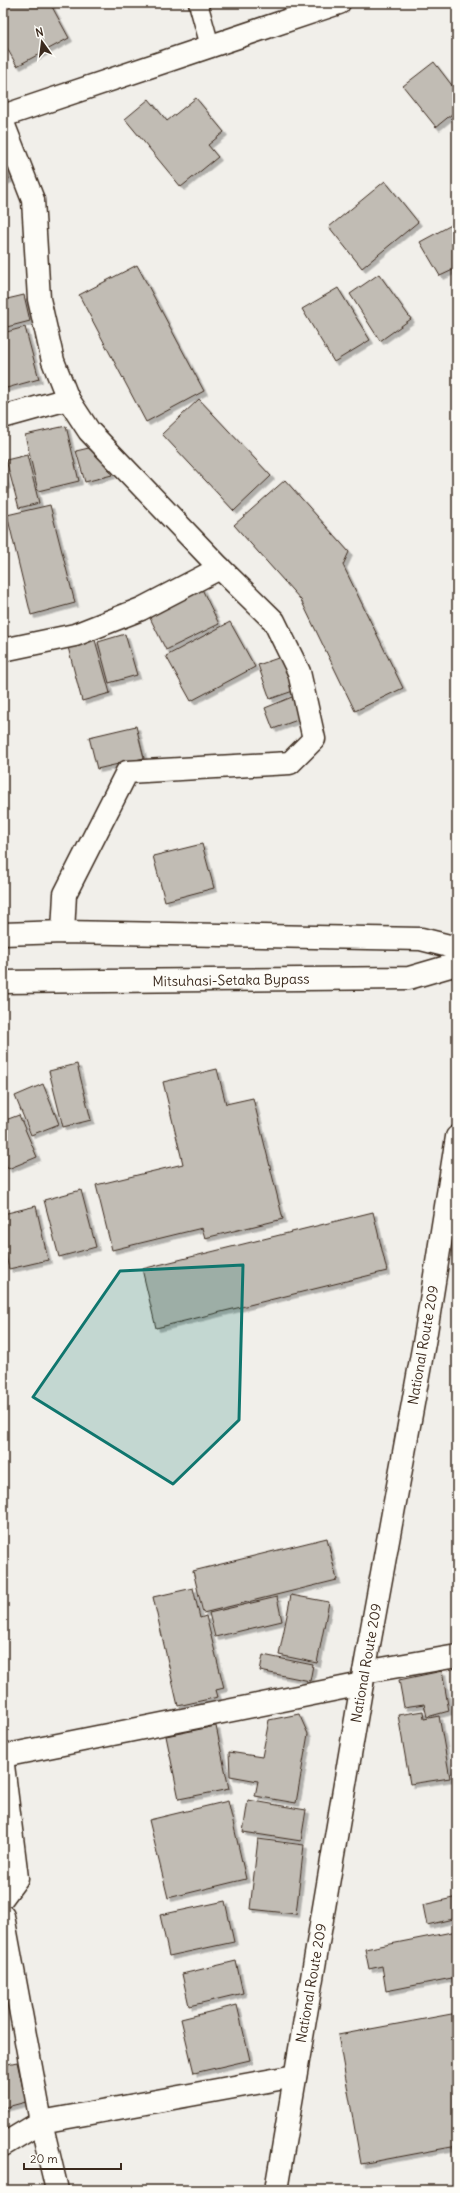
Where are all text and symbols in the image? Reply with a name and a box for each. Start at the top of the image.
north arrow [22,22,62,62]
text: N [34,25,45,40]
street label: Mitsuhasi-Setaka Bypass [152,970,310,990]
street label: National Route 209 [404,1284,442,1406]
street label: National Route 209 [347,1602,385,1724]
street label: National Route 209 [292,1922,330,2044]
scale bar [24,2145,121,2171]
text: 20 m [30,2151,58,2166]

